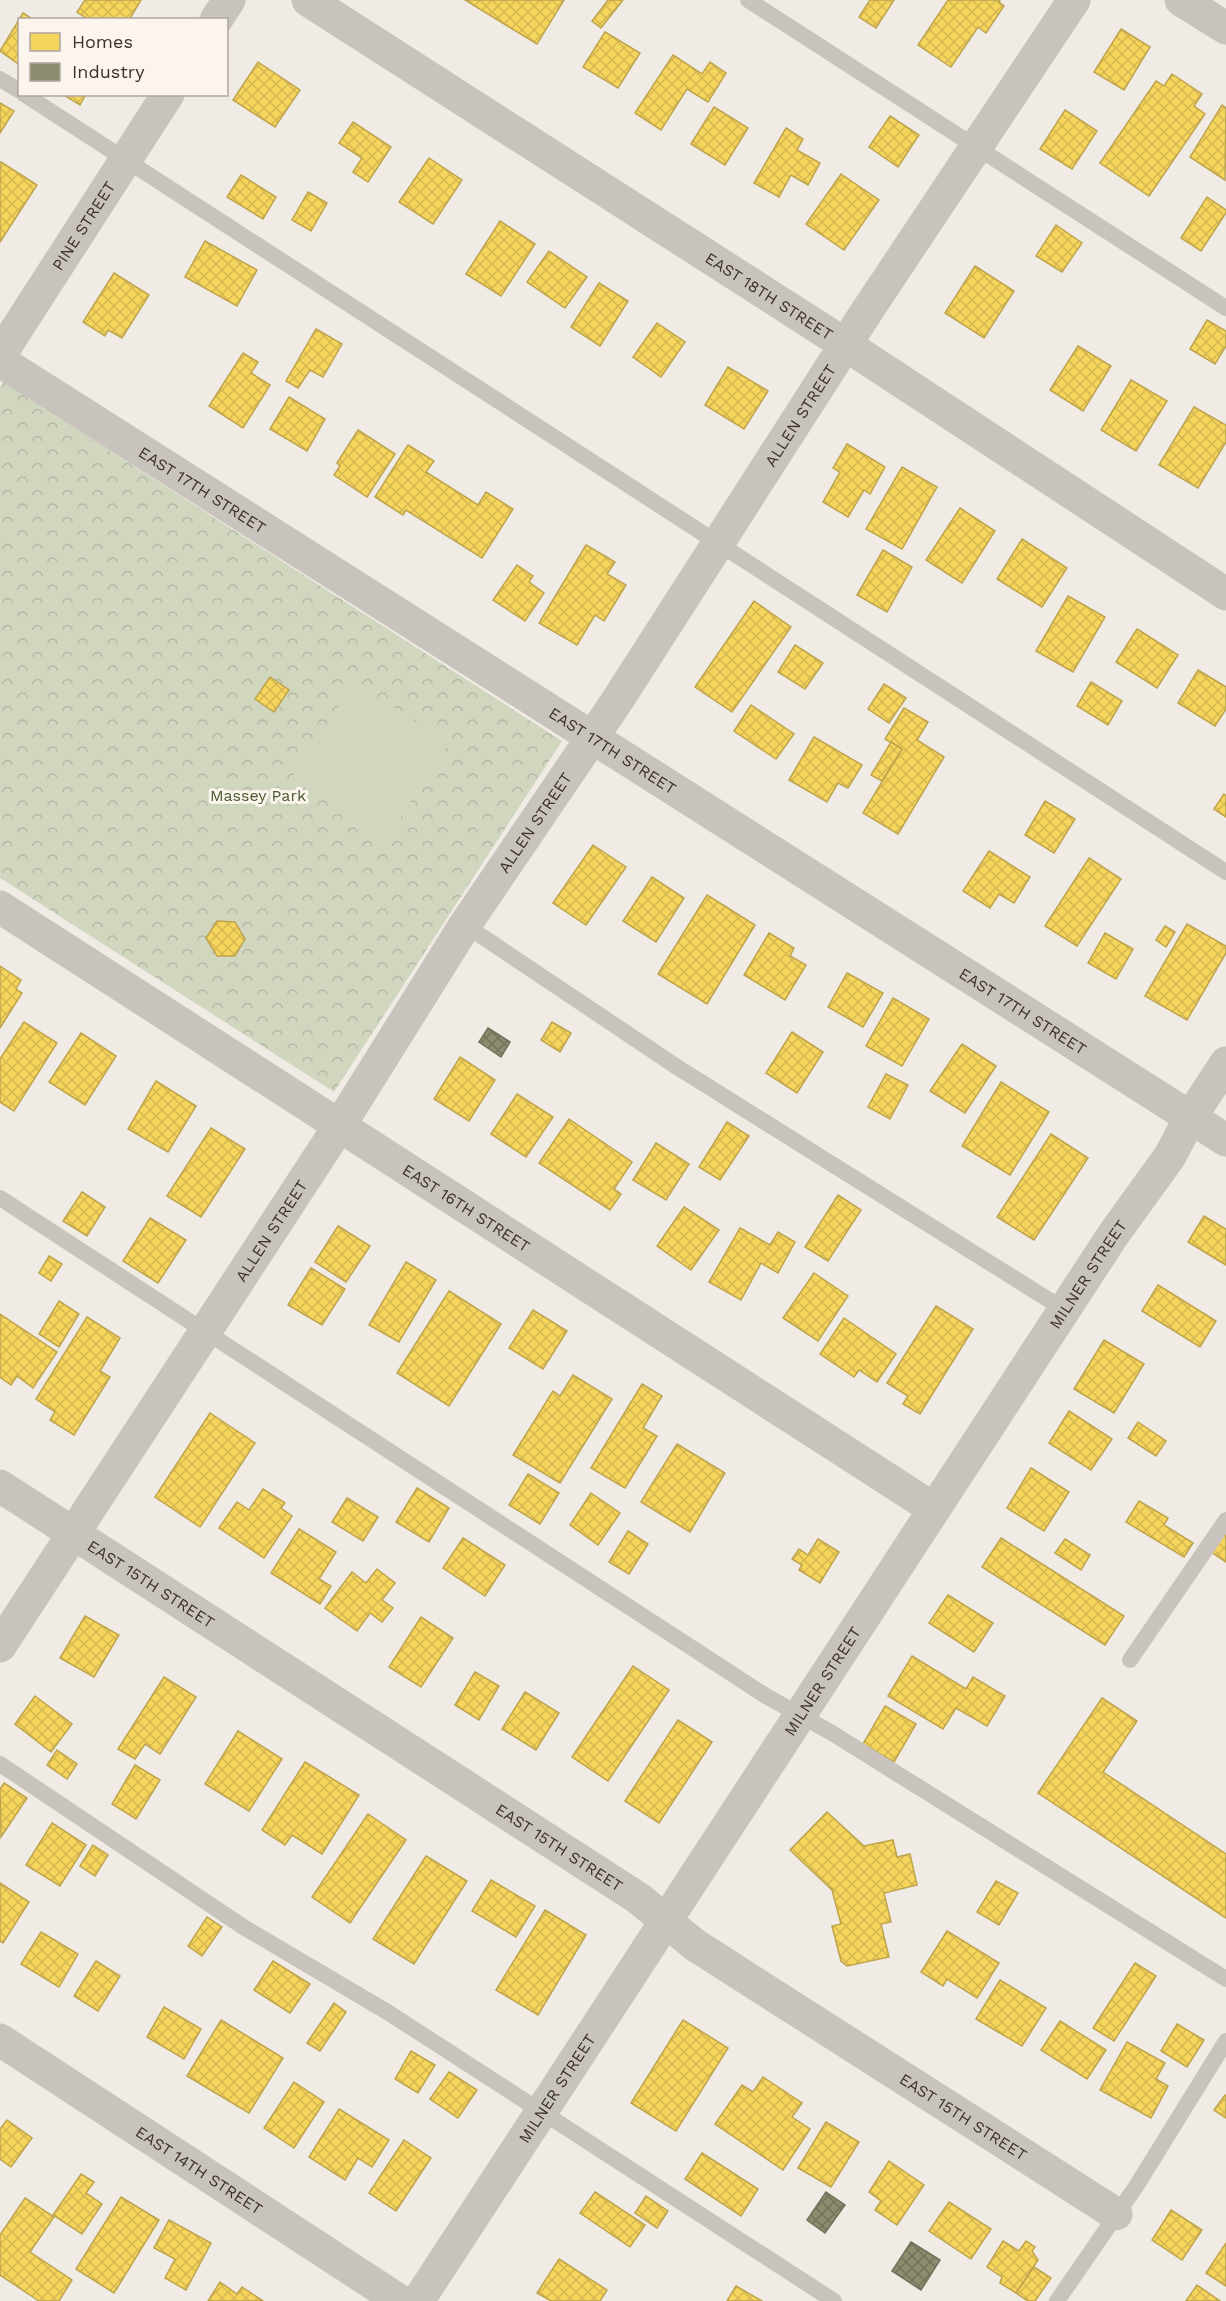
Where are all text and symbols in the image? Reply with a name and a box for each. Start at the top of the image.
legend [18,18,228,96]
text: Homes [72,31,133,52]
text: Industry [72,61,145,82]
street label: PINE STREET [48,177,120,274]
street label: EAST 18TH STREET [702,248,837,344]
street label: ALLEN STREET [761,361,840,470]
street label: EAST 17TH STREET [135,443,270,538]
street label: EAST 17TH STREET [545,703,680,798]
street label: ALLEN STREET [494,768,576,877]
park label: Massey Park [210,786,306,805]
street label: EAST 17TH STREET [956,964,1090,1059]
street label: EAST 16TH STREET [399,1160,534,1256]
street label: ALLEN STREET [231,1176,312,1285]
street label: MILNER STREET [1046,1216,1131,1332]
street label: EAST 15TH STREET [84,1536,218,1632]
street label: MILNER STREET [780,1623,865,1739]
street label: EAST 15TH STREET [492,1800,627,1896]
street label: MILNER STREET [515,2030,600,2147]
street label: EAST 15TH STREET [896,2069,1031,2165]
street label: EAST 14TH STREET [132,2122,266,2219]

